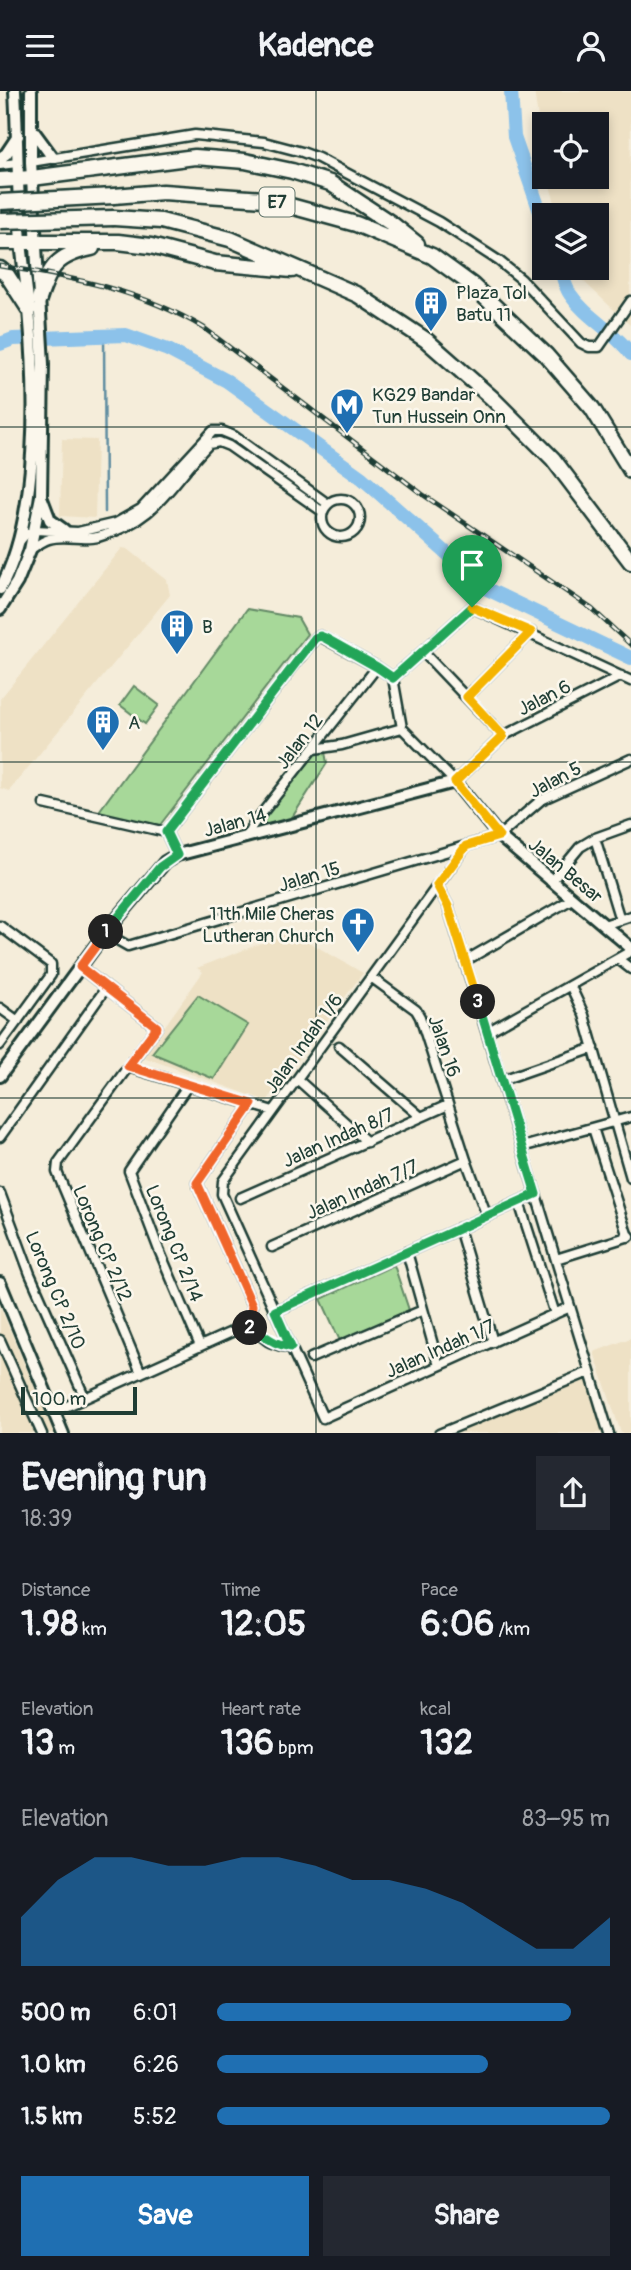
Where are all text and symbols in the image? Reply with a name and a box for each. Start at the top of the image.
text: Kadence [258,26,373,66]
icon: menu [21,27,59,65]
icon: person [572,27,610,65]
map controls [532,112,609,280]
button: locate [532,112,609,189]
road number: E7 [260,187,294,217]
button: layers [532,203,609,280]
place label: Plaza Tol Batu 11 [456,281,527,327]
building icon: Plaza Tol Batu 11 [412,284,450,333]
place label: KG29 Bandar Tun Hussein Onn [372,383,506,429]
metro station icon: KG29 Bandar Tun Hussein Onn [328,386,366,435]
pin [442,535,502,607]
icon: arrive [453,546,491,584]
building icon: B [158,607,196,656]
place label: B [202,615,213,639]
street label: Jalan 6 [514,674,575,721]
building icon: A [84,703,122,752]
street label: Jalan 12 [271,709,329,774]
place label: A [128,711,140,735]
street label: Jalan 5 [525,756,586,804]
street label: Jalan 14 [201,803,269,843]
street label: Jalan Besar [523,833,608,909]
street label: Jalan 15 [276,856,343,898]
place label: 11th Mile Cheras Lutheran Church [202,902,334,948]
church icon: 11th Mile Cheras Lutheran Church [339,905,377,954]
pin: 1 [88,915,124,949]
text: 1 [102,919,109,943]
pin: 3 [461,985,496,1019]
street label: Jalan Indah 1/6 [259,989,348,1098]
text: 3 [472,989,483,1013]
street label: Jalan 16 [422,1012,466,1081]
street label: Jalan Indah 8/7 [279,1103,398,1173]
street label: Jalan Indah 7/7 [303,1155,422,1225]
street label: Lorong CP 2/14 [140,1181,208,1305]
street label: Lorong CP 2/12 [67,1182,137,1305]
street label: Lorong CP 2/10 [19,1228,91,1353]
pin: 2 [232,1311,268,1345]
street label: Jalan Indah 1/7 [382,1314,499,1384]
text: 2 [244,1315,255,1339]
scale bar [21,1385,136,1416]
text: 100 m [32,1387,86,1411]
text: Evening run [21,1454,207,1502]
button: share [536,1456,610,1530]
text: 18:39 [21,1504,72,1533]
text: Distance [21,1578,90,1602]
text: Time [221,1578,260,1602]
text: Pace [420,1578,458,1602]
text: 1.98 [21,1602,78,1646]
text: 12:05 [221,1602,306,1646]
text: 6:06 [420,1602,494,1646]
text: km [78,1617,107,1641]
text: /km [494,1617,530,1641]
text: Elevation [21,1697,93,1721]
text: Heart rate [221,1697,301,1721]
text: kcal [420,1697,451,1721]
text: 13 [21,1721,54,1765]
text: 136 [221,1721,274,1765]
text: 132 [420,1721,473,1765]
text: m [54,1736,75,1760]
text: bpm [274,1736,314,1760]
text: Elevation [21,1804,109,1833]
text: 83–95 m [522,1804,610,1833]
text: 500 m [21,1998,90,2027]
text: 6:01 [133,1998,177,2027]
text: 1.0 km [21,2050,86,2079]
text: 6:26 [133,2050,179,2079]
text: 1.5 km [21,2102,83,2131]
text: 5:52 [133,2102,177,2131]
button: Save [21,2176,309,2256]
button: Share [323,2176,610,2256]

